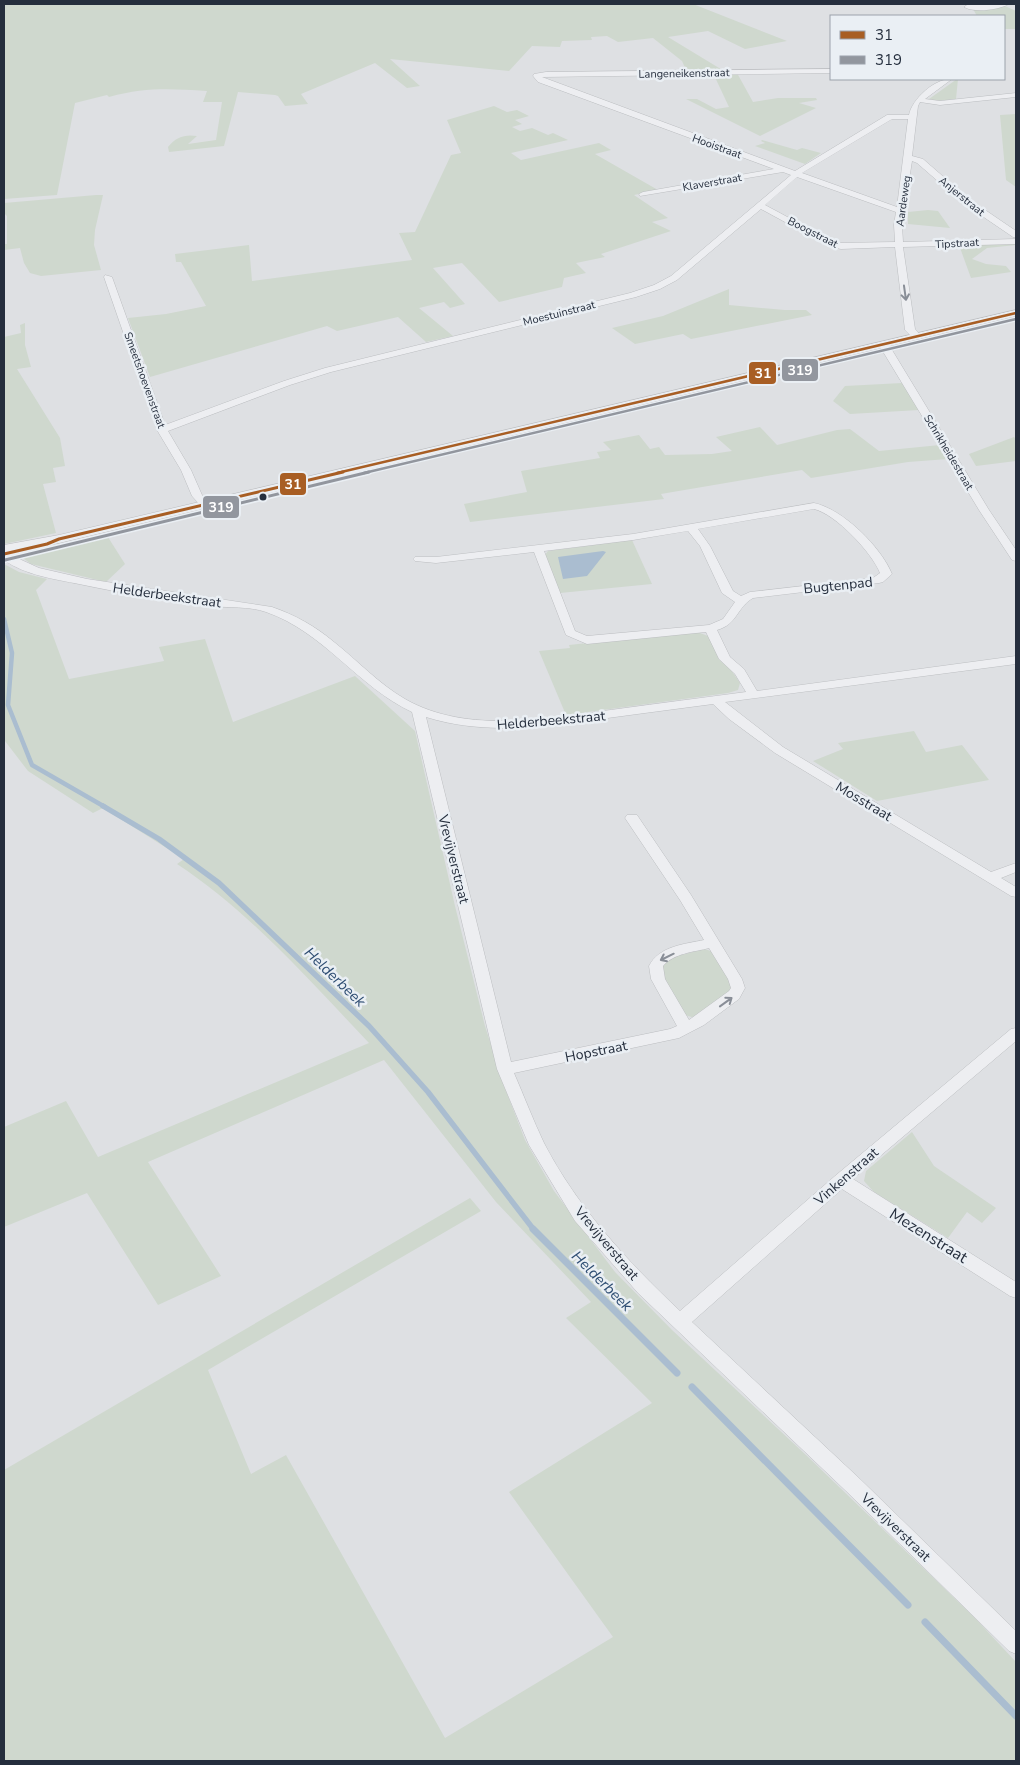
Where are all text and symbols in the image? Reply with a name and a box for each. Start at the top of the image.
legend [830,15,1005,80]
text: 31 [875,25,893,45]
text: 319 [875,50,902,70]
street label: Langeneikenstraat [638,65,730,82]
street label: Hooistraat [690,131,744,162]
street label: Klaverstraat [681,170,743,195]
street label: Anjerstraat [936,173,988,220]
street label: Aardeweg [892,175,914,228]
street label: Boogstraat [785,213,841,252]
street label: Tipstraat [935,235,980,252]
one-way arrow [900,284,910,300]
street label: Moestuinstraat [521,297,597,330]
street label: Smeetshoevenstraat [120,330,169,430]
line badge: 319 [781,358,819,382]
line badge: 31 [748,361,777,385]
text: 319 [787,361,813,380]
text: 31 [755,364,771,383]
street label: Schrikheidestraat [920,412,977,493]
line badge: 31 [279,472,307,496]
text: 31 [285,475,301,494]
unlabelled marker [258,492,268,502]
line badge: 319 [202,495,240,519]
text: 319 [208,498,234,517]
street label: Bugtenpad [802,572,874,599]
street label: Helderbeekstraat [112,579,222,612]
street label: Helderbeekstraat [496,706,606,735]
street label: Mosstraat [832,777,896,826]
street label: Vrevijverstraat [433,812,474,905]
water label: Helderbeek [300,943,370,1012]
one-way arrow [659,952,674,962]
one-way arrow [719,996,732,1007]
street label: Hopstraat [563,1036,629,1067]
street label: Vinkenstraat [809,1143,883,1210]
street label: Vrevijverstraat [570,1202,643,1284]
street label: Mezenstraat [885,1203,972,1269]
water label: Helderbeek [567,1246,637,1316]
street label: Vrevijverstraat [856,1488,935,1566]

